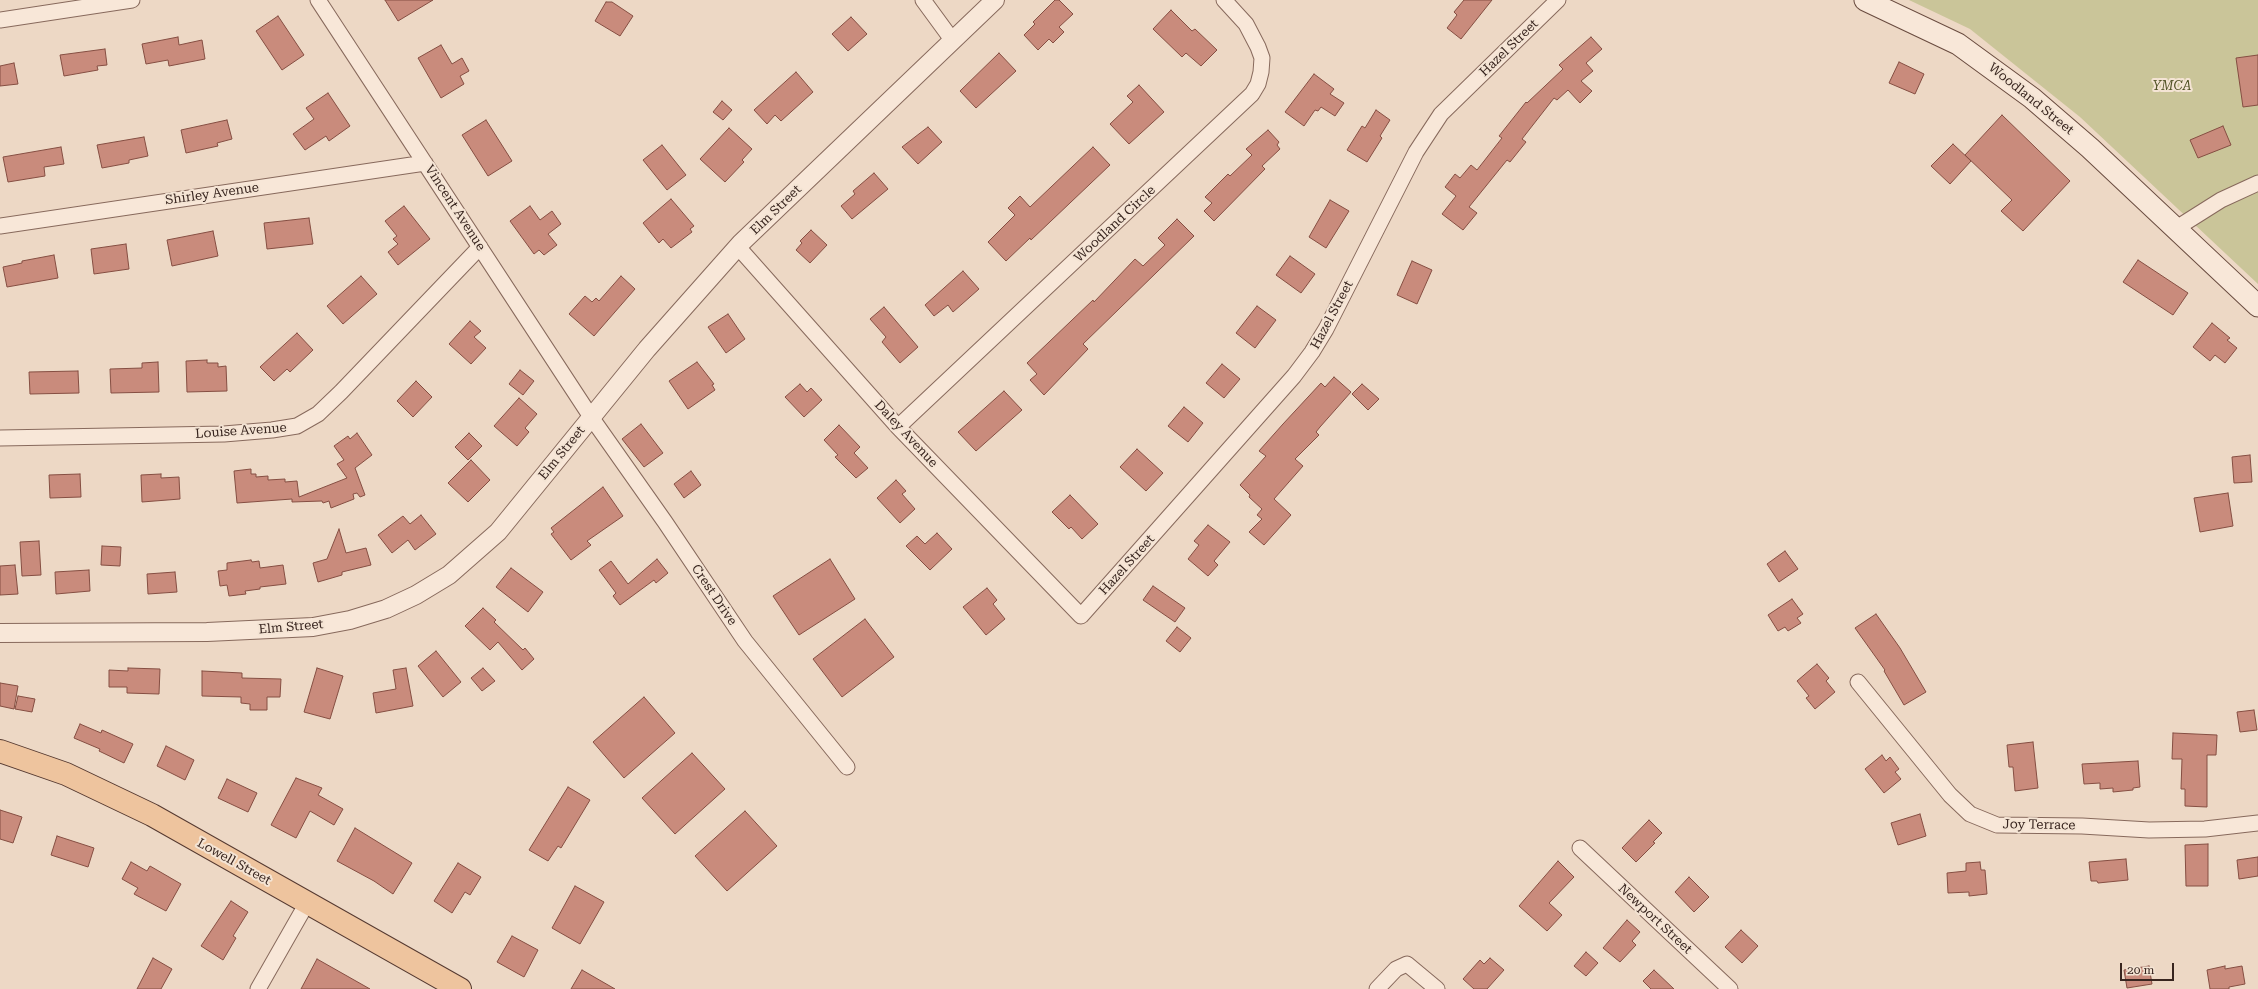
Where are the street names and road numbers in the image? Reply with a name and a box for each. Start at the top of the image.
street label: Hazel Street [1476,16,1542,80]
street label: Woodland Street [1985,60,2077,138]
street label: Vincent Avenue [421,162,489,254]
street label: Shirley Avenue [164,180,260,208]
street label: Elm Street [747,182,805,238]
street label: Woodland Circle [1071,182,1159,266]
street label: Hazel Street [1307,278,1357,352]
street label: Daley Avenue [871,397,941,471]
street label: Louise Avenue [195,420,287,442]
street label: Elm Street [536,423,588,483]
street label: Hazel Street [1096,532,1158,598]
street label: Crest Drive [688,562,740,628]
street label: Elm Street [258,616,324,638]
street label: Joy Terrace [2003,817,2075,833]
street label: Lowell Street [194,835,274,889]
street label: Newport Street [1615,881,1695,957]

